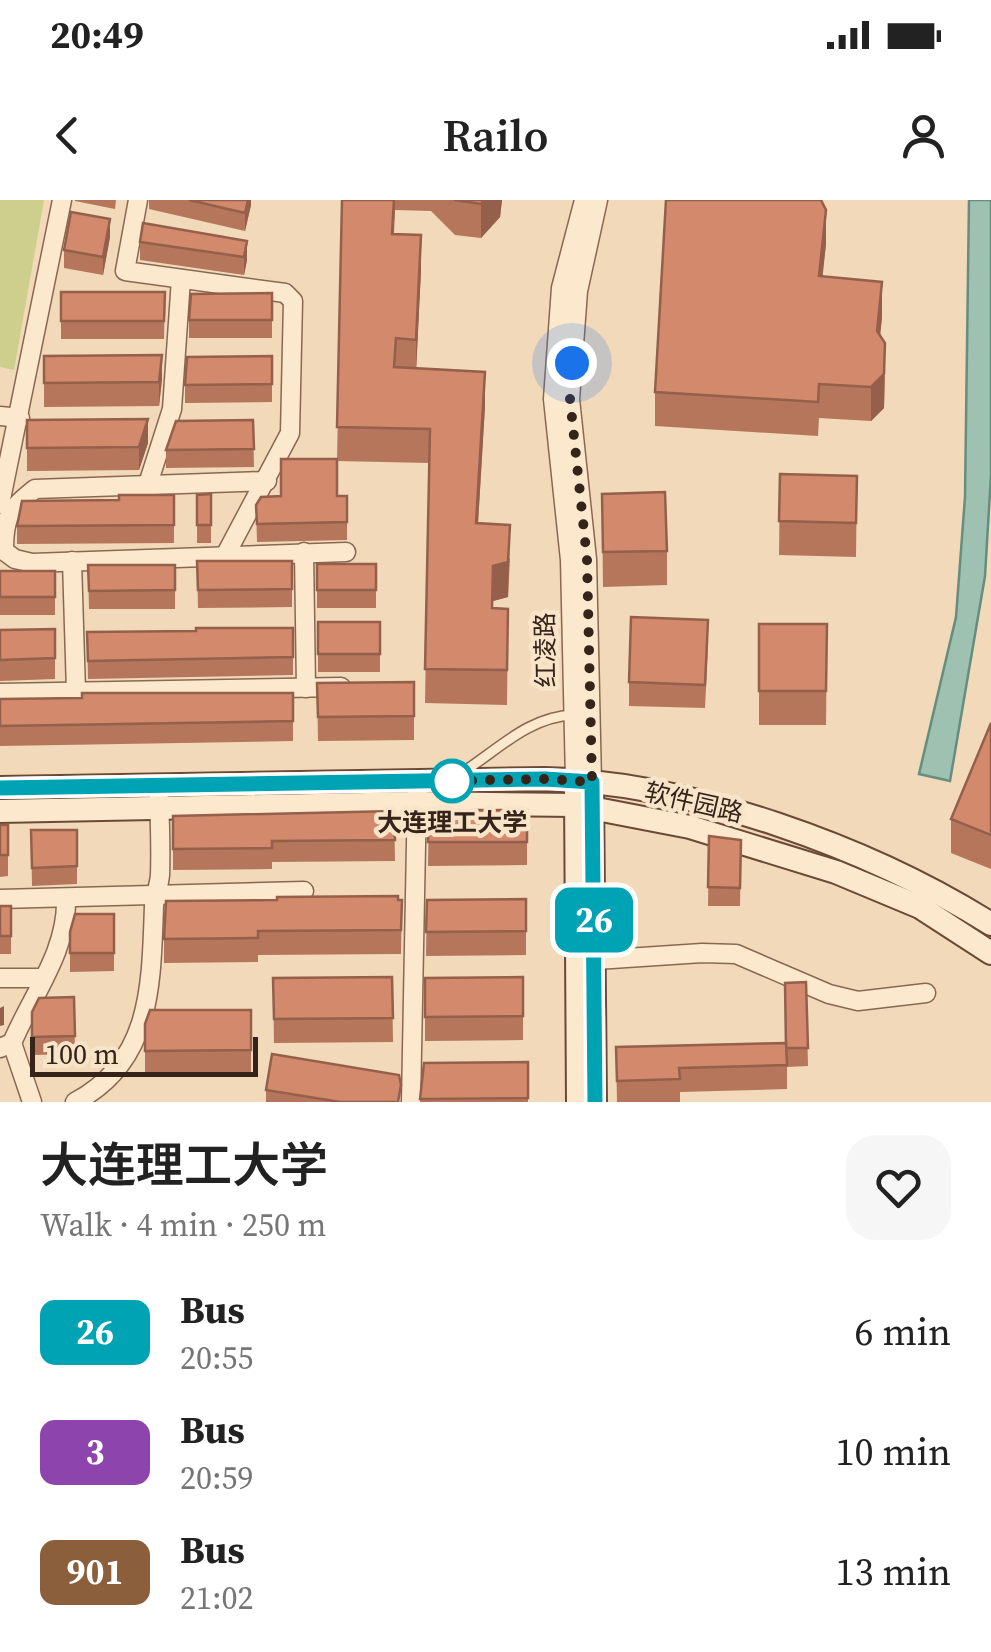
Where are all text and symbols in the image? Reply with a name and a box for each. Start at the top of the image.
text: 20:49 [50,9,144,61]
text: Railo [442,104,549,166]
icon: back [40,108,95,163]
icon: person [896,108,951,163]
your location [547,338,597,388]
street label: 红凌路 [527,612,563,688]
marker: 大连理工大学 [431,760,473,802]
street label: 软件园路 [641,774,747,830]
place label: 大连理工大学 [377,805,527,839]
line badge: 26 [549,888,639,952]
text: 26 [575,896,613,944]
scale bar [30,1032,258,1076]
text: 100 m [45,1035,119,1073]
text: 大连理工大学 [40,1132,328,1198]
button: heart [846,1135,951,1240]
text: Walk · 4 min · 250 m [40,1203,326,1247]
text: Bus [180,1284,245,1336]
text: 6 min [855,1306,951,1358]
text: 26 [76,1308,114,1356]
text: 20:55 [180,1336,254,1380]
text: Bus [180,1404,245,1456]
text: 10 min [836,1426,951,1478]
text: 3 [86,1428,104,1476]
text: 20:59 [180,1456,254,1500]
text: Bus [180,1524,245,1576]
text: 13 min [836,1546,951,1598]
text: 901 [67,1548,123,1596]
text: 21:02 [180,1576,254,1620]

